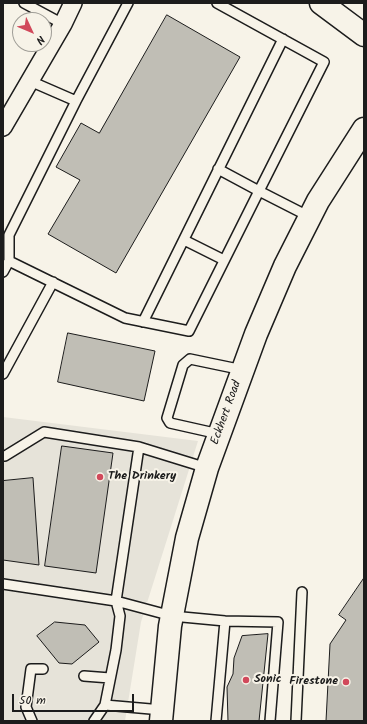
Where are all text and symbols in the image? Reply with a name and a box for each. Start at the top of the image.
north arrow [12,12,52,52]
text: N [31,31,49,48]
street label: Eckhert Road [209,379,245,447]
place label: The Drinkery [108,470,176,484]
marker: The Drinkery [95,472,105,482]
place label: Sonic [254,673,282,687]
marker: Sonic [241,675,251,685]
place label: Firestone [289,675,338,689]
marker: Firestone [341,677,351,687]
scale bar [14,686,136,712]
text: 50 m [19,691,46,710]

